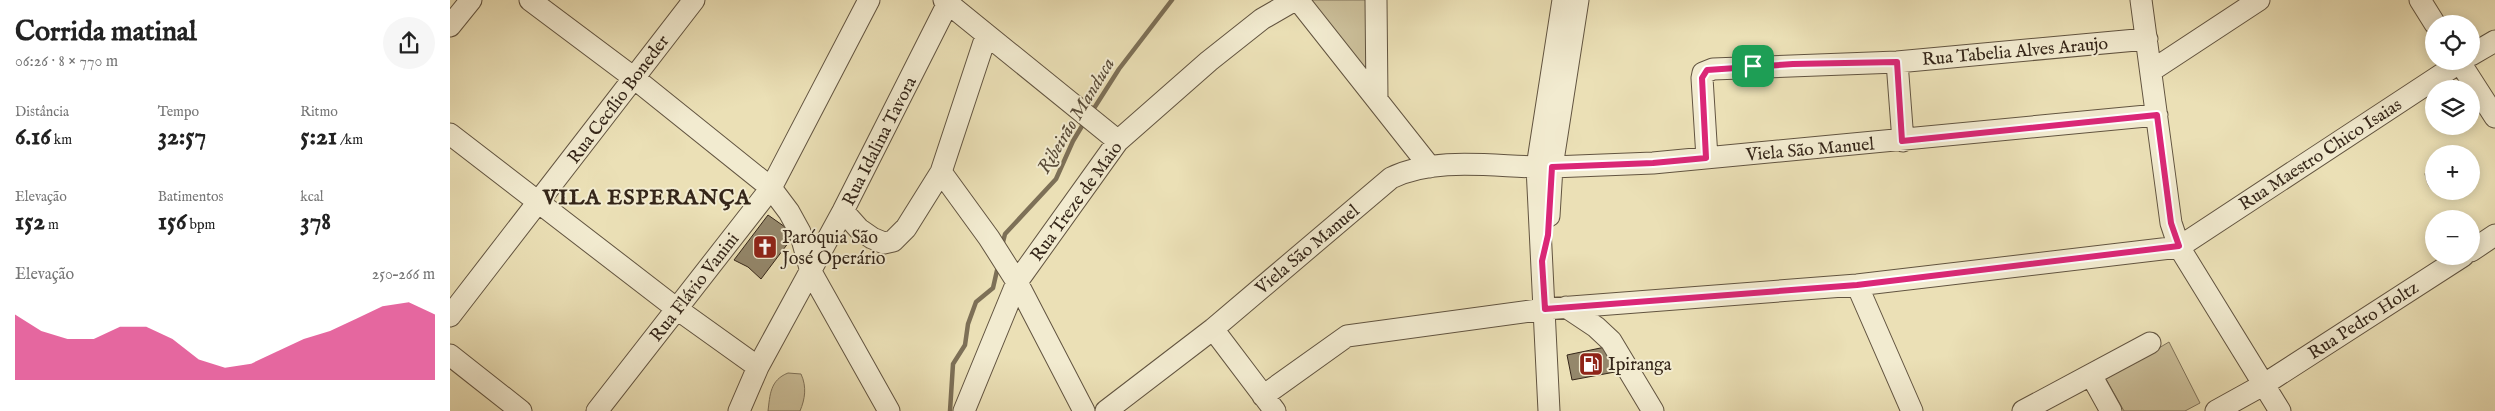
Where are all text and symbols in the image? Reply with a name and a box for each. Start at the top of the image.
text: Corrida matinal [15,15,197,50]
map controls [2425,15,2480,265]
button: locate [2425,15,2480,70]
button: share [383,17,435,69]
street label: Rua Cecílio Boneder [563,31,675,169]
street label: Rua Tabelia Alves Araujo [1921,33,2109,72]
pin [1732,45,1774,87]
text: 06:26 · 8 × 770 m [15,52,118,72]
icon: arrive [1739,52,1767,80]
water label: Ribeirão Manduca [1033,54,1121,178]
street label: Rua Idalina Tavora [838,73,923,210]
button: layers [2425,80,2480,135]
street label: Rua Maestro Chico Isaias [2235,94,2407,217]
text: Distância [15,103,69,121]
text: Tempo [158,103,199,121]
text: Ritmo [300,103,338,121]
text: 6.16 [15,121,51,153]
text: 32:57 [158,121,206,153]
text: 5:21 [300,121,337,153]
text: km [51,131,72,149]
text: /km [337,131,363,149]
street label: Viela São Manuel [1744,133,1875,168]
street label: Rua Treze de Maio [1026,137,1129,266]
button: + [2425,145,2480,200]
district label: VILA ESPERANÇA [542,184,751,212]
text: Elevação [15,188,67,206]
text: Batimentos [158,188,223,206]
text: kcal [300,188,324,206]
street label: Viela São Manuel [1250,200,1365,301]
text: 152 [15,206,45,238]
text: 156 [158,206,187,238]
text: 378 [300,206,331,238]
button: − [2425,210,2480,265]
text: m [45,216,59,234]
text: bpm [187,216,215,234]
place label: Paróquia São José Operário [780,227,886,271]
street label: Rua Flávio Vanini [645,229,745,347]
church icon: Paróquia São José Operário [752,234,778,260]
text: Elevação [15,265,74,285]
text: 250–266 m [372,265,435,285]
street label: Rua Pedro Holtz [2304,277,2423,366]
fuel station icon: Ipiranga [1578,351,1604,377]
place label: Ipiranga [1608,354,1672,377]

